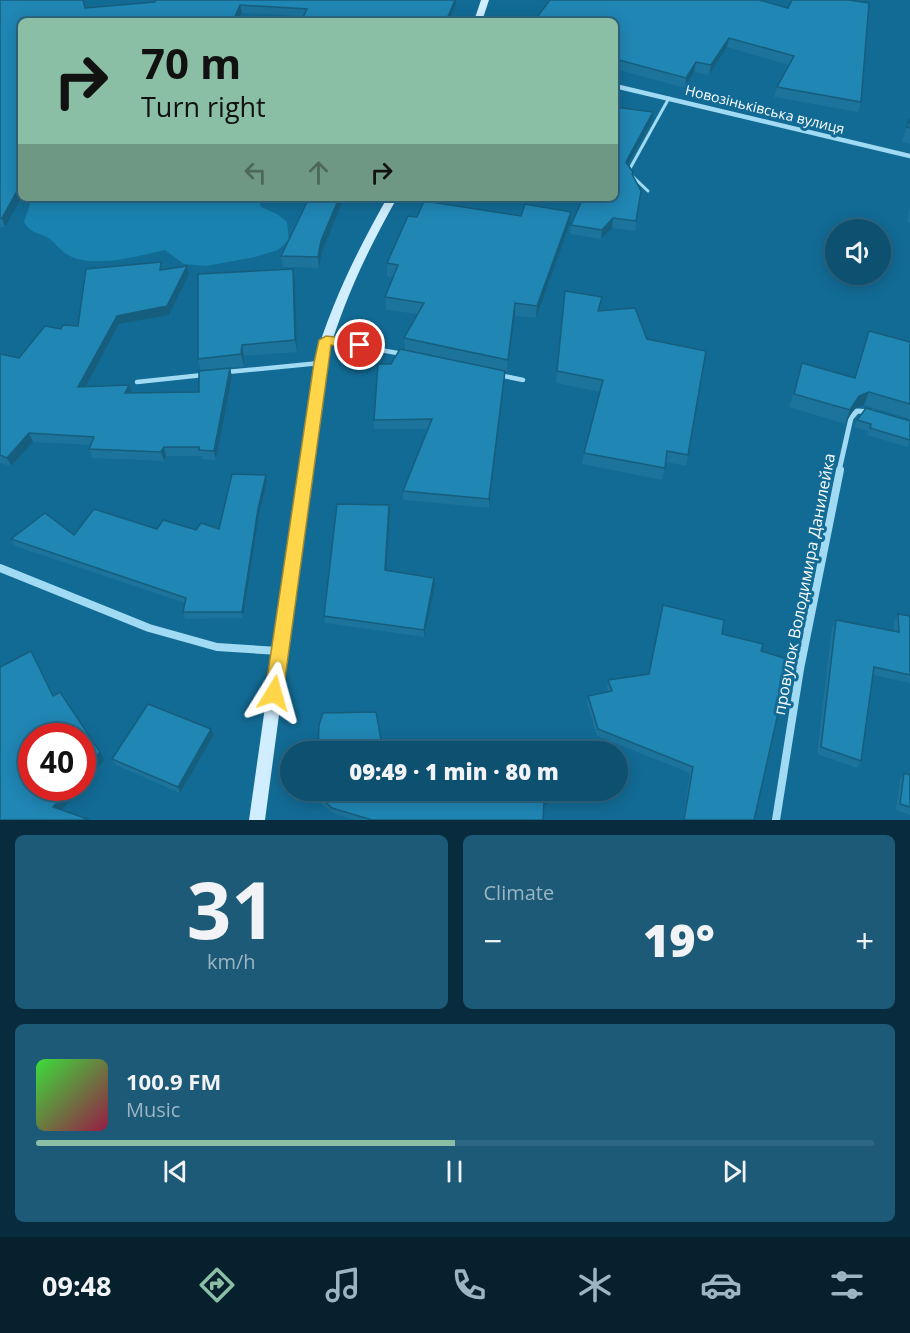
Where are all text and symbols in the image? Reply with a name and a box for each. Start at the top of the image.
text: 70 m [141,34,241,91]
icon: right [42,42,120,120]
street label: Новозіньківська вулиця [683,80,847,138]
text: Turn right [141,88,266,125]
icon: left [239,156,272,189]
icon: ahead [302,156,335,189]
icon: right [365,156,398,189]
map controls [825,219,891,285]
button: sound [825,219,891,285]
pin [334,319,385,370]
icon: arrive [343,328,376,361]
street label: провулок Володимира Данилейка [768,451,840,717]
position arrow [242,661,306,725]
speed limit sign: 40 [18,723,96,801]
text: 09:49 · 1 min · 80 m [349,756,559,786]
text: 31 [187,856,276,962]
text: Climate [484,879,554,906]
text: 19° [643,909,715,970]
text: − [484,918,502,963]
text: + [855,918,874,963]
text: km/h [207,948,256,975]
text: 100.9 FM [126,1066,221,1096]
text: Music [126,1096,180,1123]
icon: previous [159,1155,192,1188]
icon: pause [438,1155,471,1188]
icon: next [718,1155,751,1188]
icon: directions [196,1264,238,1306]
icon: music [322,1264,364,1306]
icon: phone [448,1264,490,1306]
icon: climate [574,1264,616,1306]
icon: car [700,1264,742,1306]
icon: filters [826,1264,868,1306]
text: 09:48 [42,1267,111,1304]

